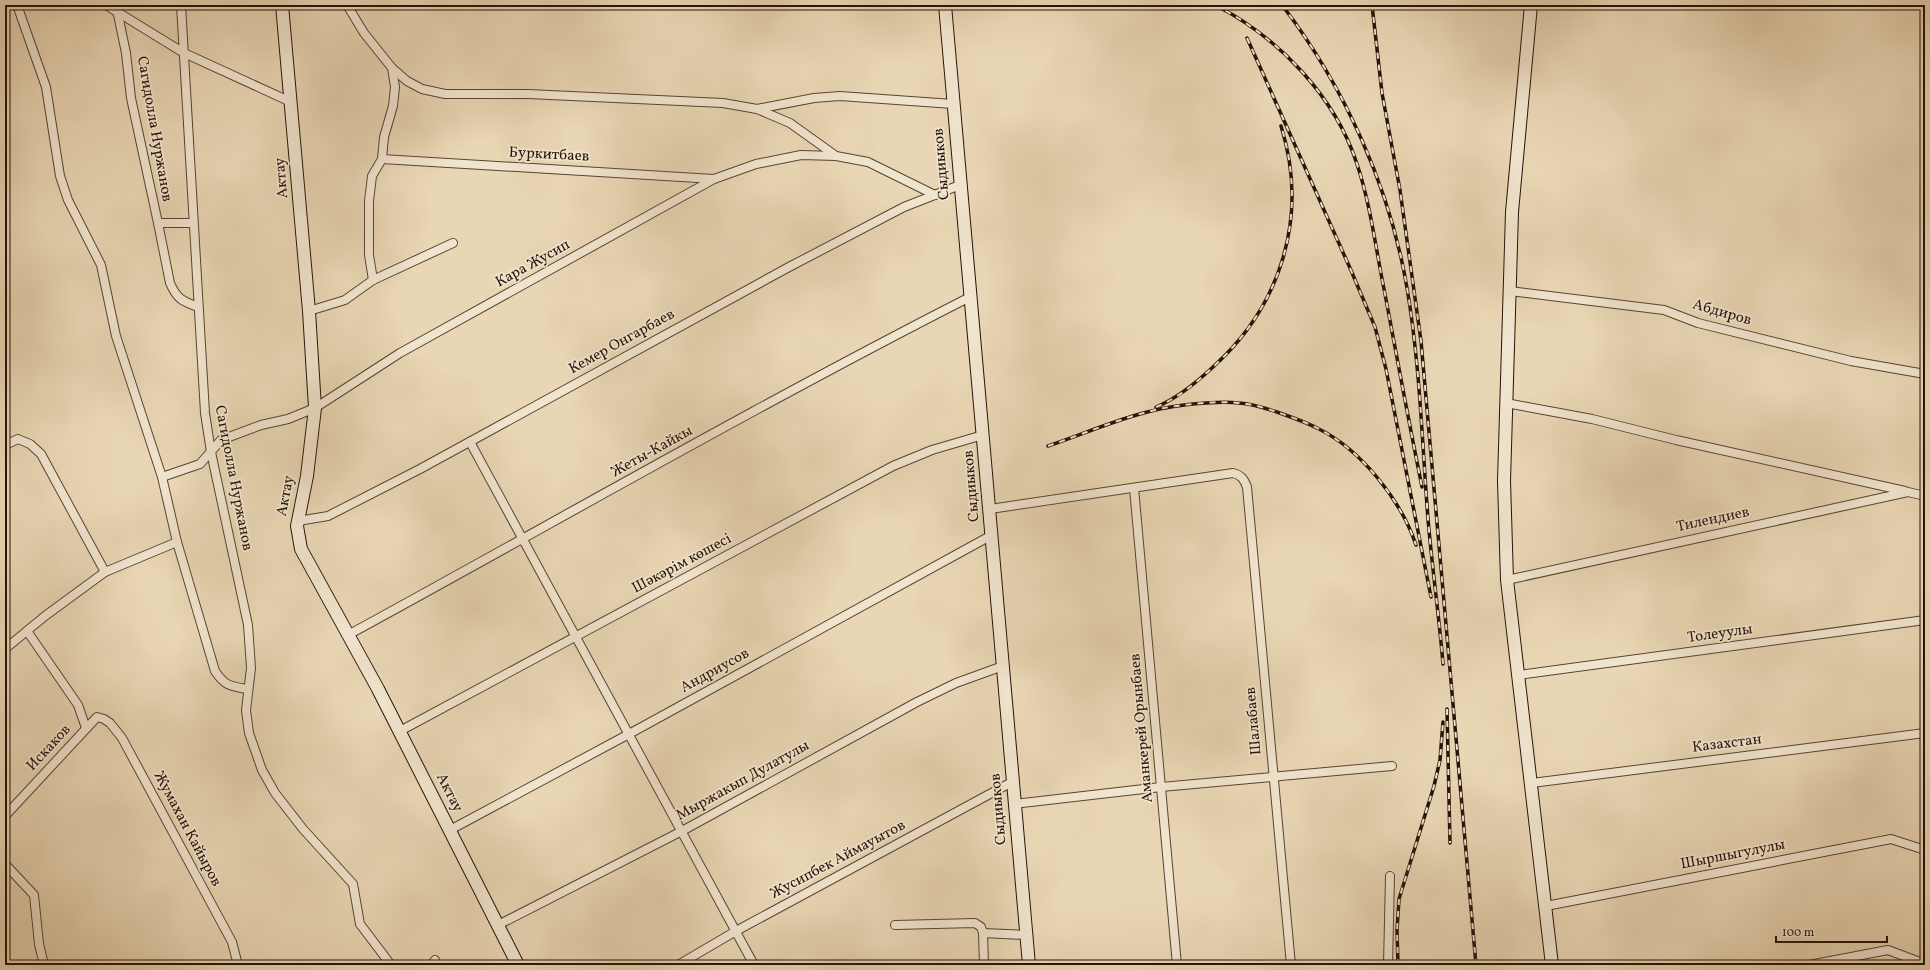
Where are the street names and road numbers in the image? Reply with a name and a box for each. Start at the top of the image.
street label: Сагидолла Нуржанов [131,54,177,204]
street label: Сыдиыков [928,127,956,201]
street label: Буркитбаев [508,142,590,168]
street label: Актау [270,157,294,199]
street label: Кара Жусип [492,235,574,293]
street label: Абдиров [1690,295,1754,331]
street label: Кемер Онгарбаев [565,304,679,380]
street label: Сагидолла Нуржанов [209,404,257,552]
street label: Жеты-Кайкы [607,421,697,483]
street label: Сыдиыков [958,449,986,523]
street label: Актау [272,474,300,518]
street label: Тилендиев [1675,502,1751,538]
street label: Шәкәрім көшесі [628,529,736,599]
street label: Толеуулы [1686,619,1754,649]
street label: Андриусов [677,643,753,699]
street label: Аманкерей Орынбаев [1125,653,1159,803]
street label: Шалабаев [1241,686,1267,756]
street label: Искаков [22,720,76,776]
street label: Казахстан [1691,729,1763,759]
street label: Мыржакып Дулатулы [672,735,814,826]
street label: Жумахан Кайыров [148,768,226,890]
street label: Актау [430,770,468,816]
street label: Сыдиыков [985,772,1013,846]
street label: Жусипбек Аймауытов [767,815,909,905]
street label: Шыршыгулулы [1679,834,1787,875]

